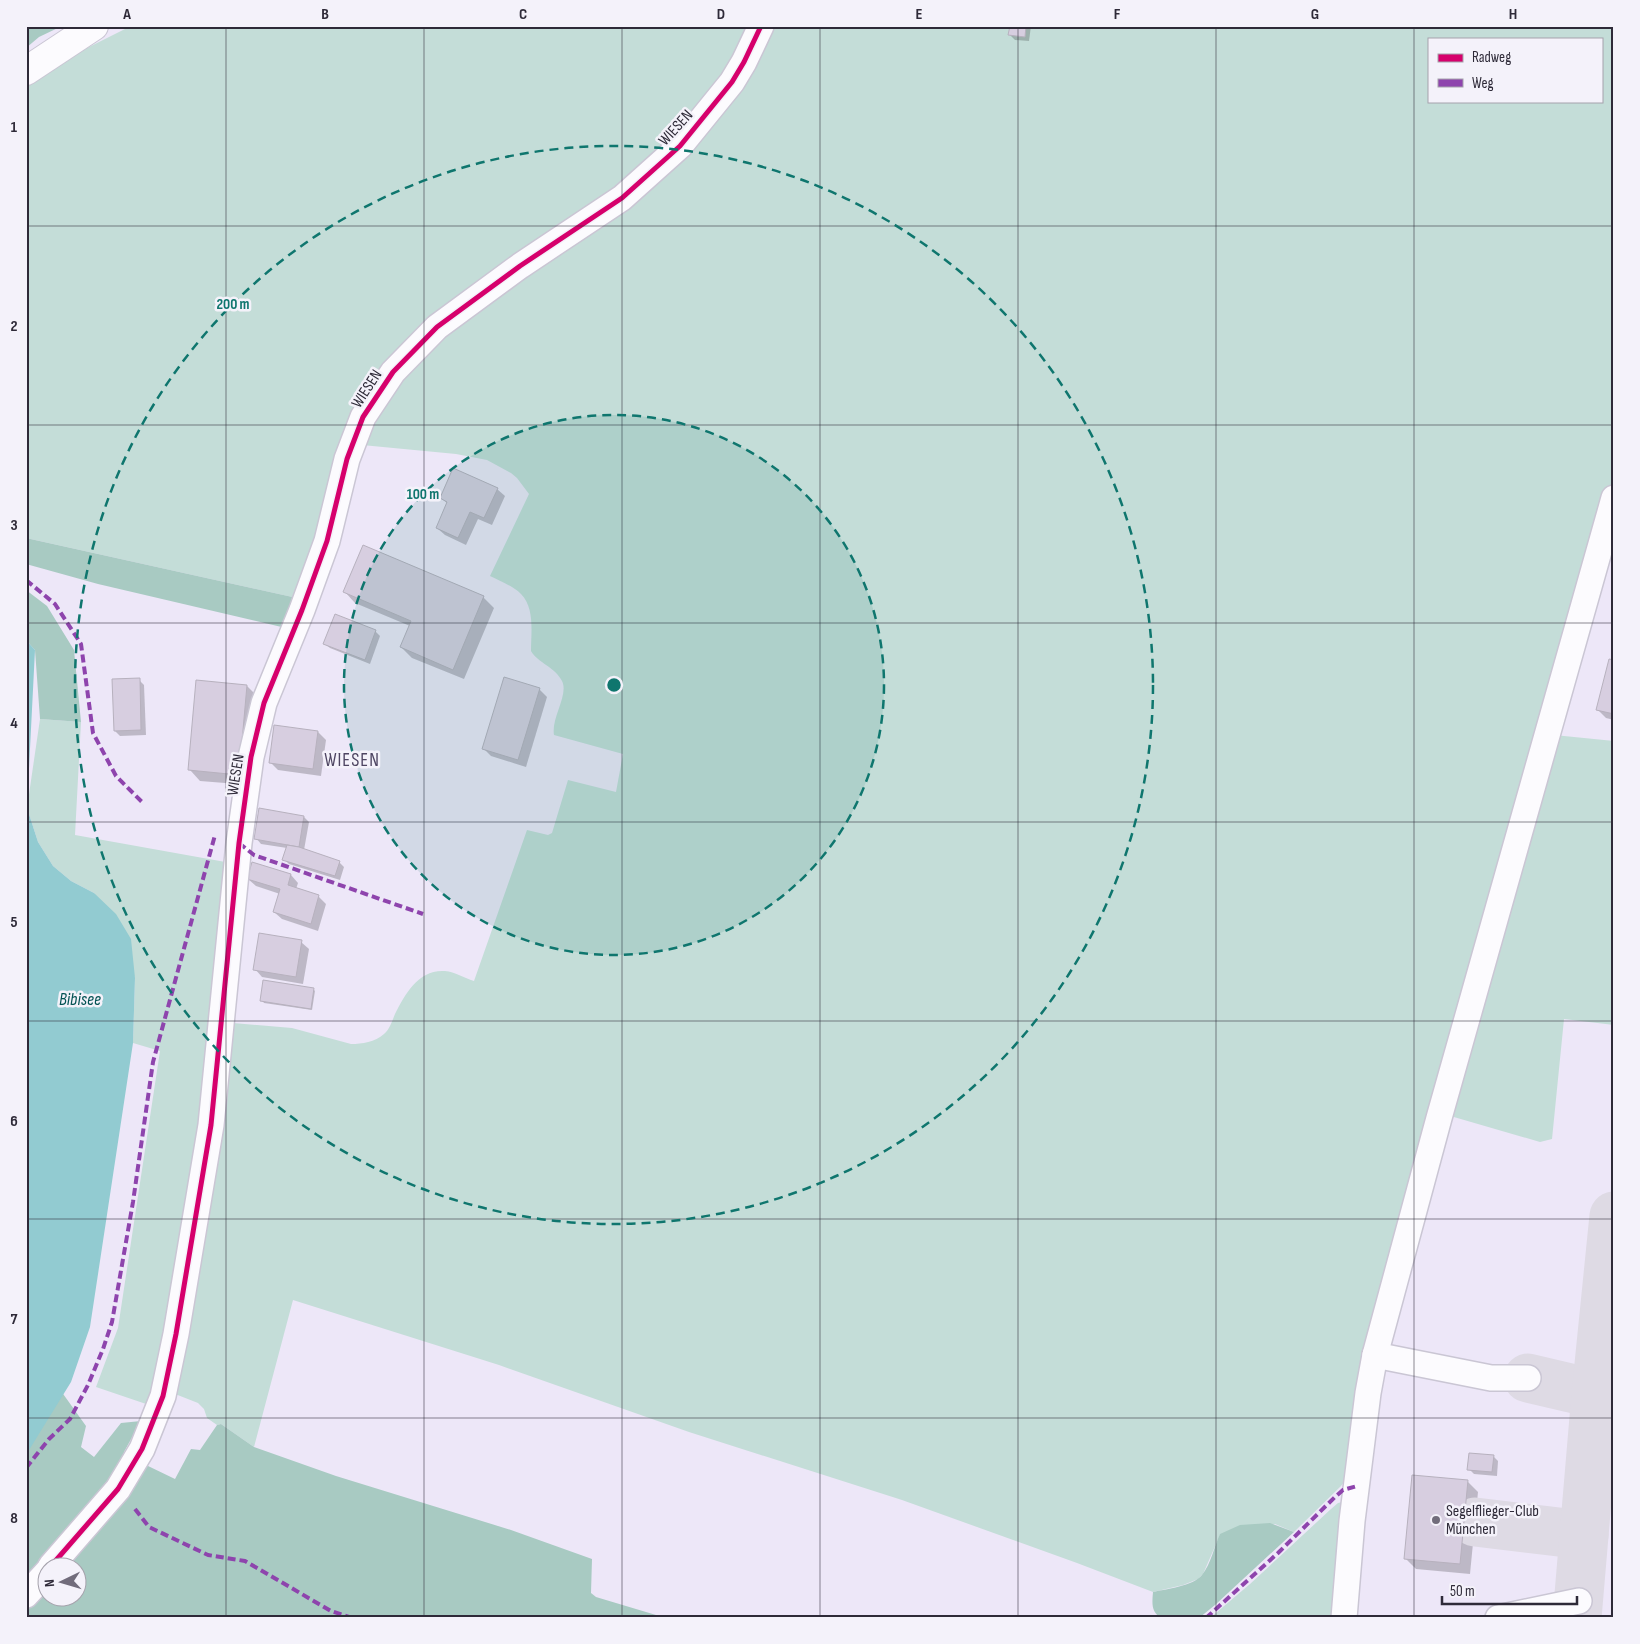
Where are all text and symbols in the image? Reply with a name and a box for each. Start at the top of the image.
text: A [122,5,131,24]
text: B [321,5,329,24]
text: C [519,5,527,24]
text: D [717,5,725,24]
text: E [916,5,923,24]
text: F [1114,5,1121,24]
text: G [1311,5,1319,24]
text: H [1509,5,1517,24]
legend [1428,38,1602,102]
text: Radweg [1472,48,1511,67]
text: Weg [1472,74,1494,93]
street label: WIESEN [655,106,697,150]
text: 1 [11,118,18,137]
text: 200 m [216,295,250,314]
text: 2 [10,317,18,336]
street label: WIESEN [348,366,386,412]
text: 100 m [407,485,439,504]
text: 3 [10,516,18,535]
centre of rings [605,676,623,694]
text: 4 [10,714,18,733]
district label: WIESEN [324,749,380,772]
street label: WIESEN [223,753,249,797]
text: 5 [10,913,18,932]
water label: Bibisee [59,989,101,1010]
text: 6 [10,1112,18,1131]
text: 7 [11,1310,18,1329]
place label: Segelflieger-Club München [1446,1502,1539,1539]
text: 8 [10,1509,18,1528]
marker: Segelflieger-Club München [1430,1514,1442,1526]
north arrow [38,1556,88,1606]
scale bar [1442,1574,1578,1606]
text: N [41,1579,58,1588]
text: 50 m [1450,1582,1475,1601]

